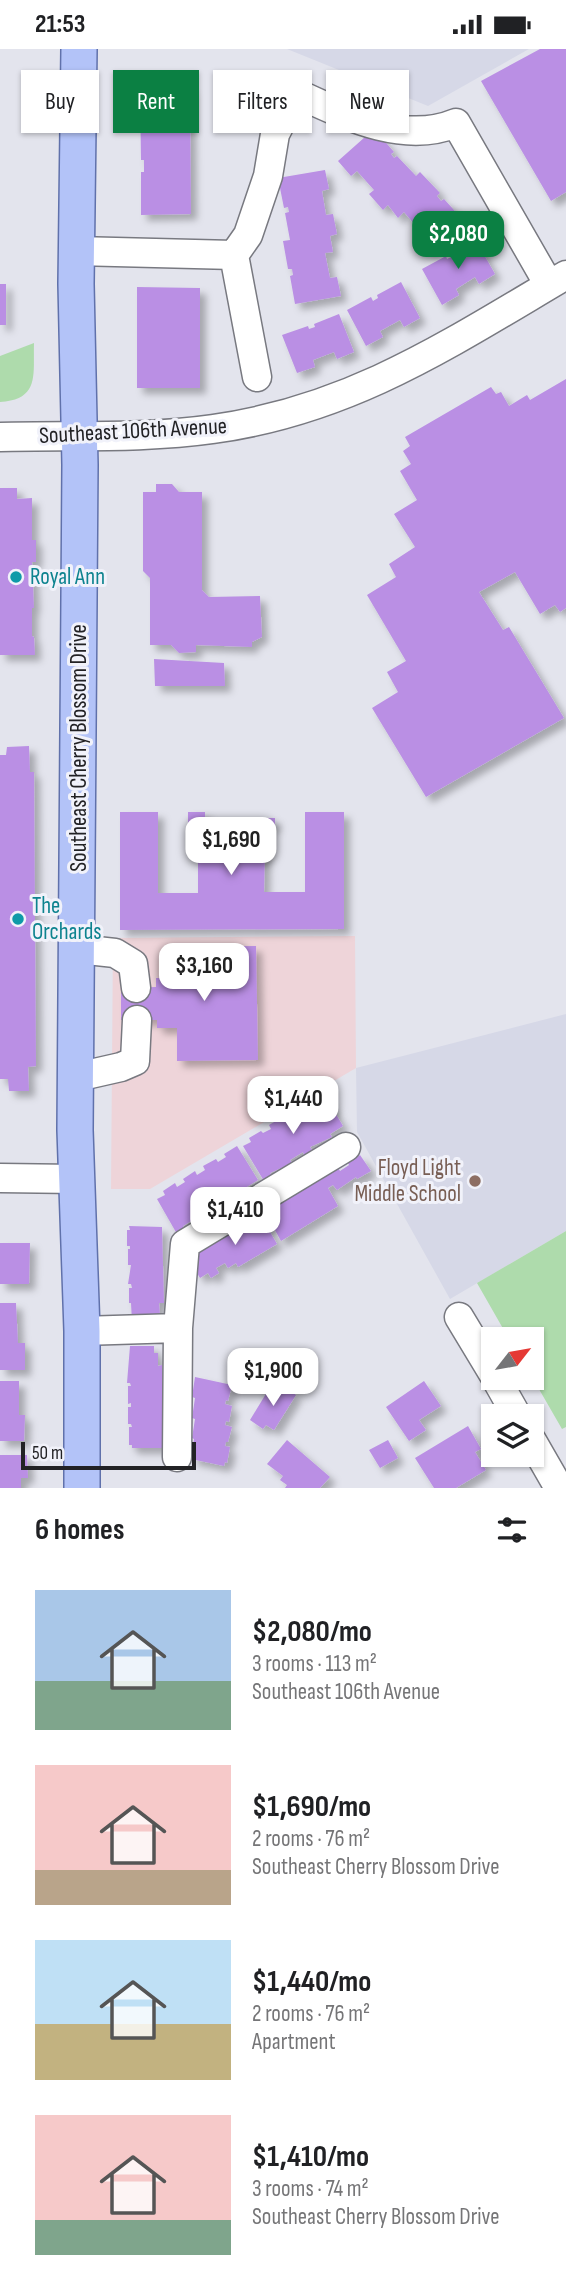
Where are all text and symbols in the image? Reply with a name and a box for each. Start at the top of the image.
text: 21:53 [35,9,85,40]
chip: Buy [21,70,99,133]
chip: Rent [113,70,199,133]
chip: Filters [213,70,312,133]
chip: New [326,70,409,133]
pin: $2,080 [401,211,515,271]
text: $2,080 [428,220,488,248]
street label: Southeast 106th Avenue [38,412,228,450]
place label: Royal Ann [30,563,105,591]
marker: Royal Ann [8,569,24,585]
street label: Southeast Cherry Blossom Drive [65,624,93,872]
pin: $1,690 [174,817,288,877]
text: $1,690 [201,826,261,854]
place label: The Orchards [32,892,102,946]
marker: The Orchards [10,911,26,927]
pin: $3,160 [147,943,261,1003]
text: $3,160 [175,952,233,980]
pin: $1,440 [236,1077,350,1136]
text: $1,440 [263,1085,323,1113]
place label: Floyd Light Middle School [354,1154,461,1208]
marker: Floyd Light Middle School [467,1173,483,1189]
pin: $1,410 [178,1187,292,1247]
text: $1,410 [206,1196,264,1224]
north arrow [481,1327,544,1389]
map controls [481,1327,544,1467]
pin: $1,900 [216,1349,330,1408]
text: $1,900 [243,1357,303,1385]
button: layers [481,1404,544,1467]
scale bar [21,1439,196,1471]
text: 50 m [32,1442,63,1465]
icon: filters [493,1511,531,1549]
text: 6 homes [35,1512,124,1548]
text: $2,080/mo [252,1614,372,1650]
icon: home [91,1618,175,1702]
text: 3 rooms · 113 m² [252,1650,377,1678]
text: Southeast 106th Avenue [252,1678,440,1706]
text: $1,690/mo [252,1789,371,1825]
icon: home [91,1793,175,1877]
text: 2 rooms · 76 m² [252,1825,370,1853]
text: Southeast Cherry Blossom Drive [252,1853,500,1881]
text: $1,440/mo [252,1964,371,2000]
icon: home [91,1968,175,2052]
text: 2 rooms · 76 m² [252,2000,370,2028]
text: Apartment [252,2028,336,2056]
text: $1,410/mo [252,2139,369,2175]
icon: home [91,2143,175,2227]
text: 3 rooms · 74 m² [252,2175,369,2203]
text: Southeast Cherry Blossom Drive [252,2203,500,2231]

